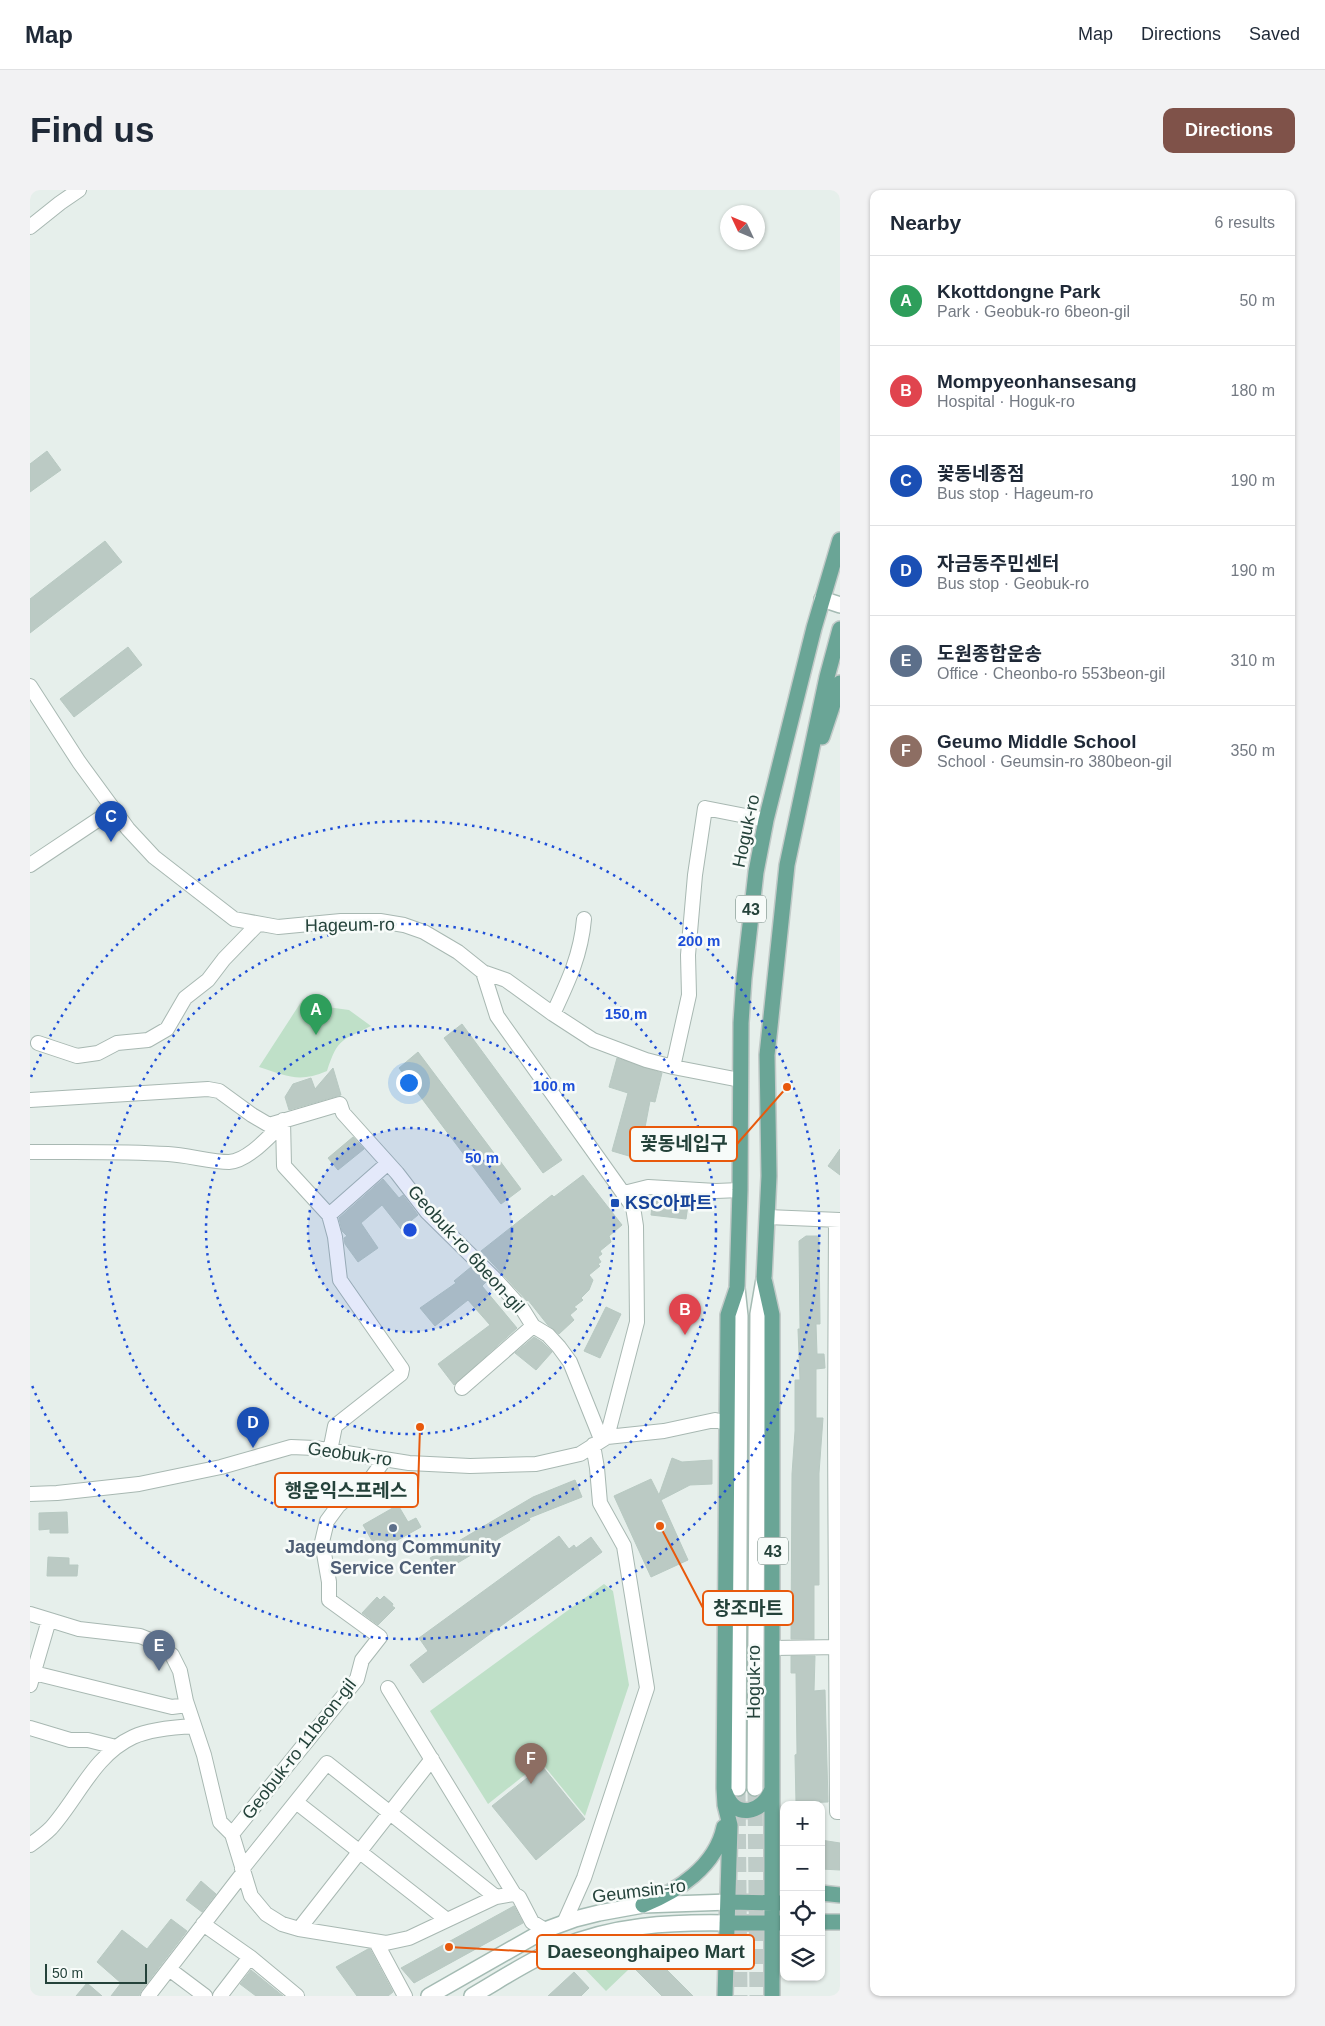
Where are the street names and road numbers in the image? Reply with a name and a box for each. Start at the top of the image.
street label: Hoguk-ro [729,793,763,869]
road number: 43 [736,896,766,922]
street label: Hageum-ro [305,914,395,936]
street label: Geobuk-ro 6beon-gil [404,1181,528,1317]
street label: Geobuk-ro [306,1438,394,1470]
road number: 43 [758,1538,788,1564]
street label: Hoguk-ro [744,1645,764,1719]
street label: Geobuk-ro 11beon-gil [238,1675,360,1823]
street label: Geumsin-ro [591,1875,687,1907]

